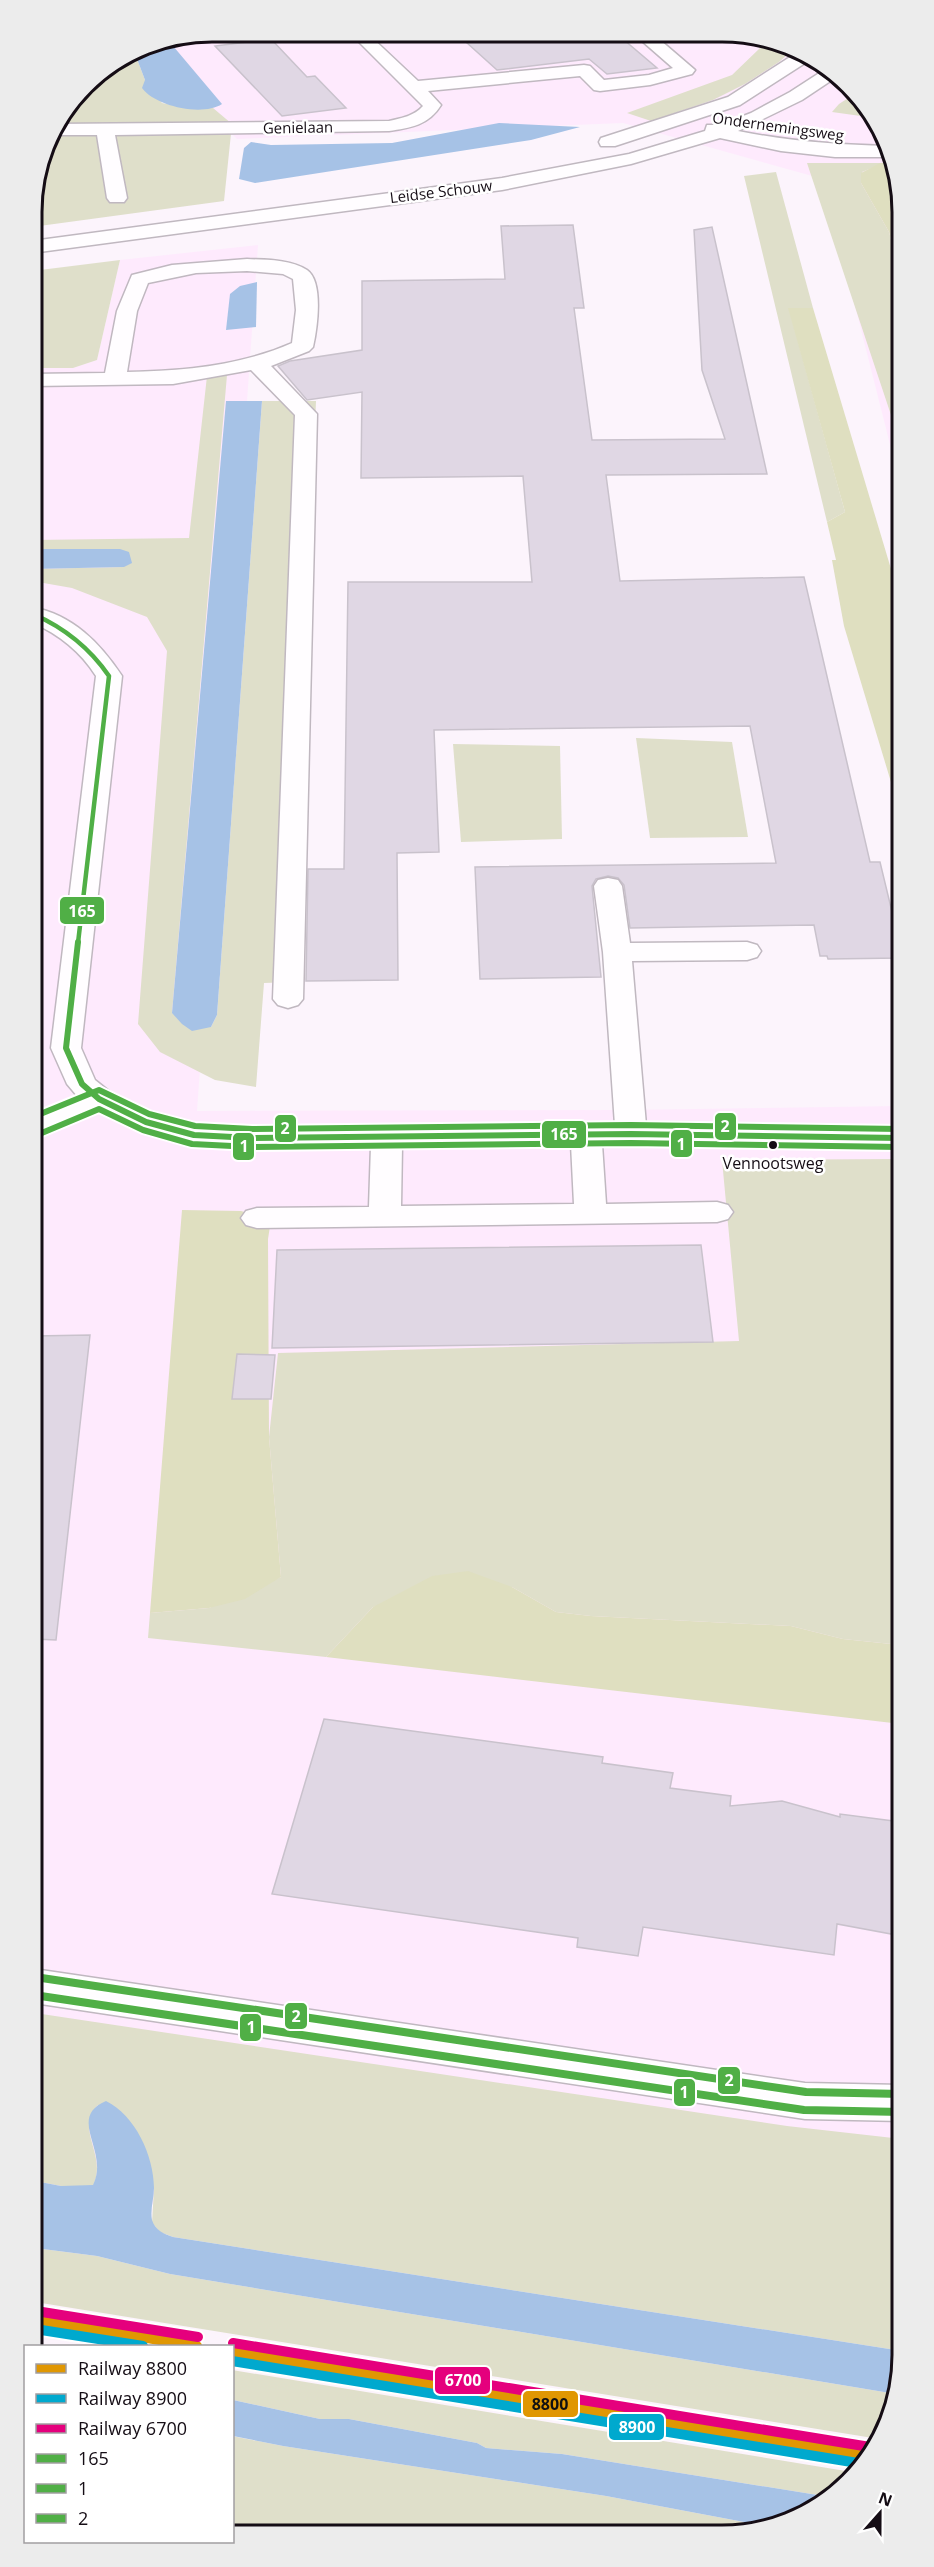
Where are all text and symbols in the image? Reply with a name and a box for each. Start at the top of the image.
street label: Ondernemingsweg [711,107,845,145]
street label: Genielaan [263,116,333,138]
street label: Leidse Schouw [388,175,494,207]
line badge: 165 [59,896,105,925]
text: 165 [68,900,96,922]
line badge: 2 [714,1112,737,1141]
line badge: 2 [274,1114,297,1143]
text: 2 [720,1115,730,1137]
text: 2 [280,1117,290,1139]
line badge: 165 [541,1120,587,1149]
text: 165 [550,1123,578,1145]
line badge: 1 [670,1129,693,1158]
line badge: 1 [232,1132,255,1161]
text: 1 [676,1133,686,1155]
text: 1 [239,1135,249,1157]
marker: Vennootsweg [767,1139,779,1151]
place label: Vennootsweg [723,1152,824,1174]
line badge: 2 [284,2002,308,2030]
text: 2 [291,2005,301,2027]
line badge: 1 [239,2013,262,2042]
text: 1 [246,2016,256,2038]
line badge: 2 [717,2066,741,2095]
text: 2 [724,2069,734,2091]
line badge: 1 [673,2078,696,2107]
text: 1 [679,2081,689,2103]
legend [24,2345,234,2543]
text: Railway 8800 [78,2356,187,2380]
line badge: 6700 [434,2366,491,2395]
text: 6700 [445,2369,481,2391]
text: Railway 8900 [78,2386,187,2410]
line badge: 8800 [522,2390,579,2418]
text: 8800 [532,2393,568,2415]
line badge: 8900 [608,2413,665,2441]
text: Railway 6700 [78,2416,187,2440]
text: 8900 [619,2416,655,2438]
text: 165 [78,2446,109,2470]
text: 1 [78,2476,88,2500]
north arrow [850,2483,910,2543]
text: N [875,2486,895,2512]
text: 2 [78,2506,88,2530]

